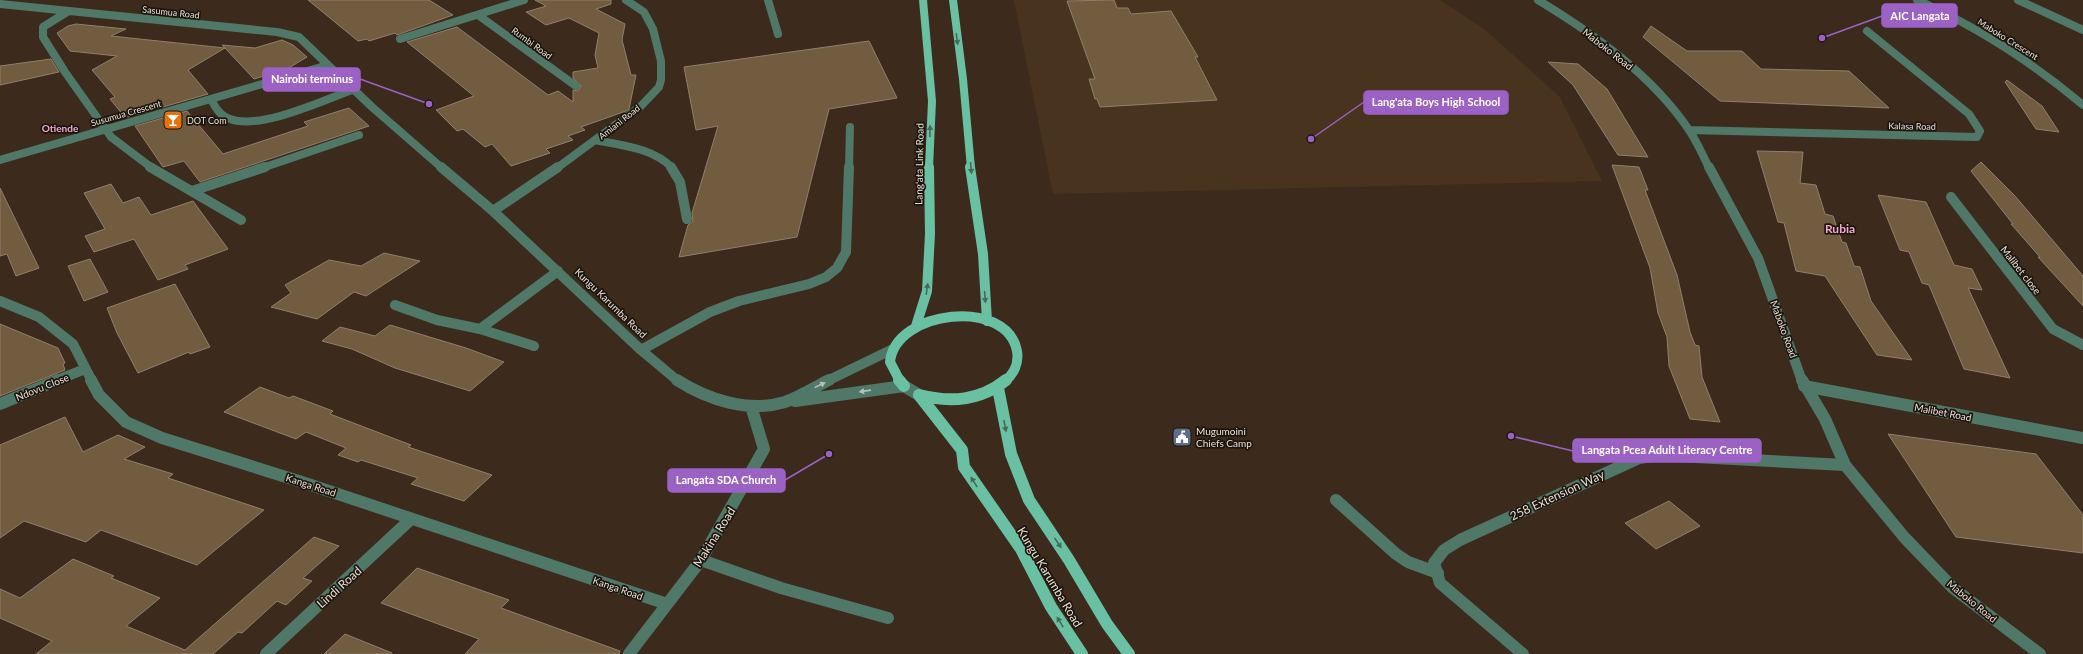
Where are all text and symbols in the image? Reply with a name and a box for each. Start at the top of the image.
street label: Sasumua Road [142,4,200,20]
callout: AIC Langata [1882,4,1957,27]
text: AIC Langata [1889,9,1950,22]
street label: Maboko Crescent [1976,16,2041,62]
street label: Rumbi Road [510,25,554,61]
street label: Maboko Road [1580,26,1636,72]
one-way arrow [954,33,961,45]
callout: Nairobi terminus [263,68,360,91]
text: Nairobi terminus [271,72,353,85]
callout: Lang'ata Boys High School [1364,91,1508,114]
text: Lang'ata Boys High School [1372,95,1501,108]
street label: Susumua Crescent [89,97,163,128]
street label: Amiani Road [596,102,642,142]
bar icon: DOT Com [162,109,184,131]
place label: DOT Com [187,115,227,126]
street label: Kalasa Road [1888,120,1936,132]
district label: Otiende [42,122,79,134]
street label: Lang'ata Link Road [912,123,926,205]
one-way arrow [927,125,934,137]
one-way arrow [967,162,974,174]
district label: Rubia [1825,221,1855,236]
street label: Malibet close [1998,243,2044,297]
street label: Kungu Karumba Road [573,266,649,340]
one-way arrow [924,283,930,295]
one-way arrow [982,291,989,303]
street label: Maboko Road [1768,298,1800,360]
street label: Ndovu Close [14,371,70,403]
one-way arrow [814,382,826,388]
one-way arrow [859,388,871,394]
street label: Malibet Road [1913,401,1973,423]
one-way arrow [1003,420,1009,432]
place label: Mugumoini Chiefs Camp [1196,425,1252,449]
public building icon: Mugumoini Chiefs Camp [1171,426,1193,448]
callout: Langata Pcea Adult Literacy Centre [1573,439,1761,462]
text: Langata Pcea Adult Literacy Centre [1582,443,1753,456]
street label: 258 Extension Way [1507,466,1607,523]
callout: Langata SDA Church [668,469,785,492]
street label: Kanga Road [284,471,338,499]
text: Langata SDA Church [676,473,776,486]
one-way arrow [970,476,977,487]
street label: Makina Road [690,504,738,570]
street label: Kungu Karumba Road [1014,524,1086,630]
one-way arrow [1054,538,1062,548]
street label: Lindi Road [314,563,364,611]
street label: Kanga Road [591,574,645,602]
street label: Maboko Road [1945,577,1999,625]
one-way arrow [1057,616,1064,628]

